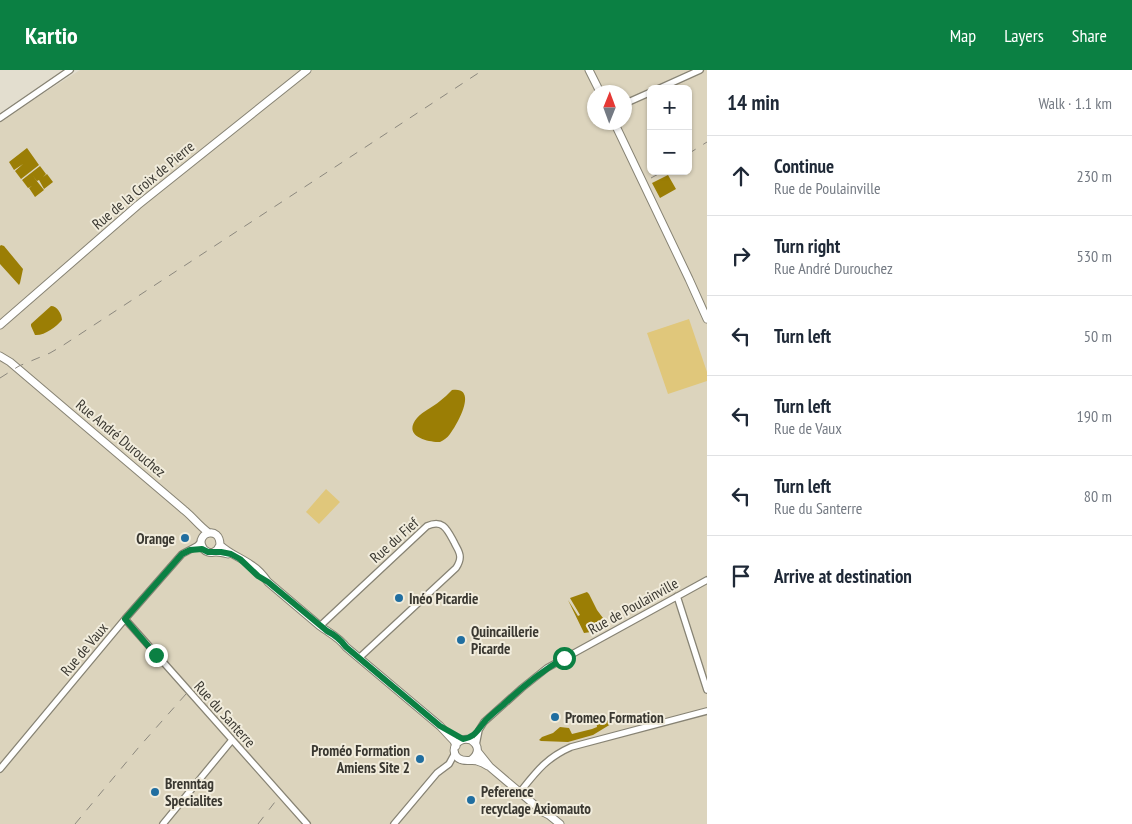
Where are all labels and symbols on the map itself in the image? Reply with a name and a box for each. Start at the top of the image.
north arrow [587,85,632,130]
street label: Rue de la Croix de Pierre [88,137,198,233]
street label: Rue André Durouchez [72,395,170,481]
street label: Rue du Fief [366,513,423,567]
place label: Orange [136,529,175,548]
marker: Orange [179,532,191,544]
street label: Rue de Poulainville [585,573,681,639]
place label: Inéo Picardie [409,589,478,608]
marker: Inéo Picardie [393,592,405,604]
street label: Rue de Vaux [56,619,112,679]
place label: Quincaillerie Picarde [471,622,539,658]
marker: Quincaillerie Picarde [455,634,467,646]
route end [145,644,168,667]
route start [553,647,576,670]
street label: Rue du Santerre [190,677,260,751]
place label: Promeo Formation [565,708,664,727]
marker: Promeo Formation [549,711,561,723]
place label: Proméo Formation Amiens Site 2 [311,741,410,777]
marker: Proméo Formation Amiens Site 2 [414,753,426,765]
place label: Brenntag Specialites [165,774,223,810]
place label: Peference recyclage Axiomauto [481,782,591,818]
marker: Brenntag Specialites [149,786,161,798]
marker: Peference recyclage Axiomauto [465,794,477,806]

